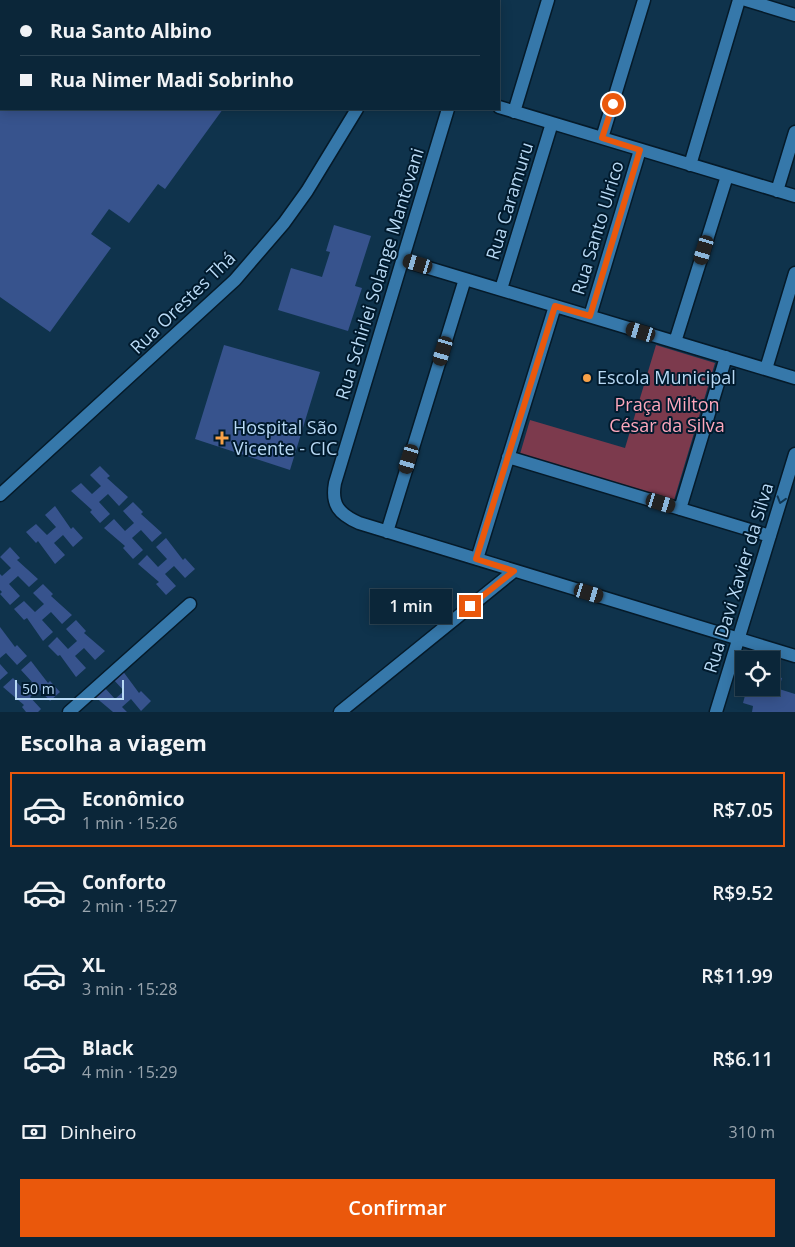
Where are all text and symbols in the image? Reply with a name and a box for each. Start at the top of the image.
text: Rua Santo Albino [50,18,212,44]
text: Rua Nimer Madi Sobrinho [50,67,294,93]
route start [602,93,624,115]
street label: Rua Caramuru [480,139,538,262]
street label: Rua Schirlei Solange Mantovani [329,145,429,403]
street label: Rua Santo Ulrico [565,158,629,298]
car [692,233,715,267]
street label: Rua Orestes Thá [124,246,240,359]
car [401,252,434,276]
car [624,320,657,344]
car [431,334,454,368]
place label: Escola Municipal [597,365,736,389]
marker: Escola Municipal [581,372,593,384]
park label: Praça Milton César da Silva [609,392,725,437]
place label: Hospital São Vicente - CIC [233,415,338,460]
marker: Hospital São Vicente - CIC [215,431,229,445]
car [397,442,420,476]
street label: Rua Davi Xavier da Silva [698,480,778,676]
car [644,491,677,515]
one-way arrow [776,496,786,504]
car [572,581,605,605]
callout: 1 min [370,588,452,624]
text: 1 min [389,595,433,617]
route end [459,595,481,617]
map controls [735,651,780,696]
button: locate [735,651,780,696]
scale bar [15,677,124,700]
text: 50 m [22,679,55,698]
text: Escolha a viagem [20,727,207,757]
text: Econômico [82,786,184,812]
icon: car [22,787,67,832]
text: R$7.05 [712,797,773,823]
text: 1 min · 15:26 [82,812,177,834]
text: Conforto [82,869,166,895]
icon: car [22,870,67,915]
text: R$9.52 [712,880,773,906]
text: 2 min · 15:27 [82,895,177,917]
text: XL [82,952,105,978]
icon: car [22,953,67,998]
text: R$11.99 [701,963,773,989]
text: 3 min · 15:28 [82,978,177,1000]
text: Black [82,1035,134,1061]
icon: car [22,1036,67,1081]
text: R$6.11 [712,1046,773,1072]
text: 4 min · 15:29 [82,1061,177,1083]
icon: cash [20,1118,48,1146]
text: Dinheiro [60,1119,137,1145]
text: 310 m [729,1121,775,1143]
button: Confirmar [20,1179,775,1237]

